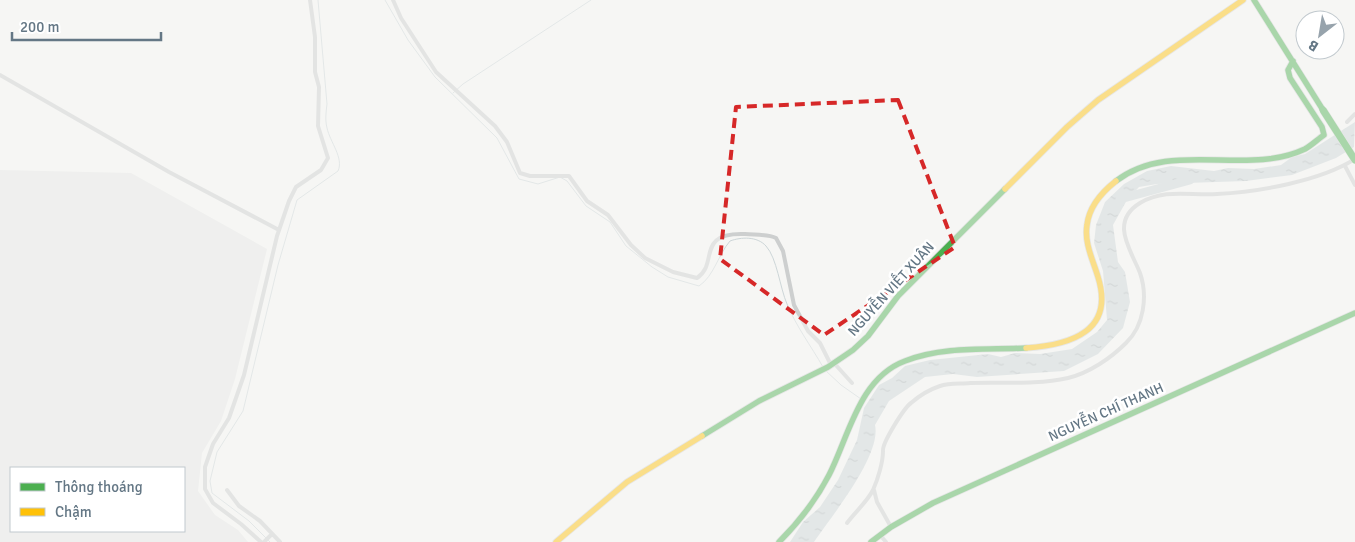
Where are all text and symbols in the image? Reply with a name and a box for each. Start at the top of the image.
scale bar [12,10,161,42]
north arrow [1295,10,1345,60]
text: 200 m [20,18,60,36]
text: B [1305,36,1322,55]
street label: NGUYỄN VIẾT XUÂN [843,237,938,340]
street label: NGUYỄN CHÍ THANH [1045,377,1166,445]
legend [10,467,185,532]
text: Thông thoáng [55,478,143,496]
text: Chậm [55,503,92,521]

